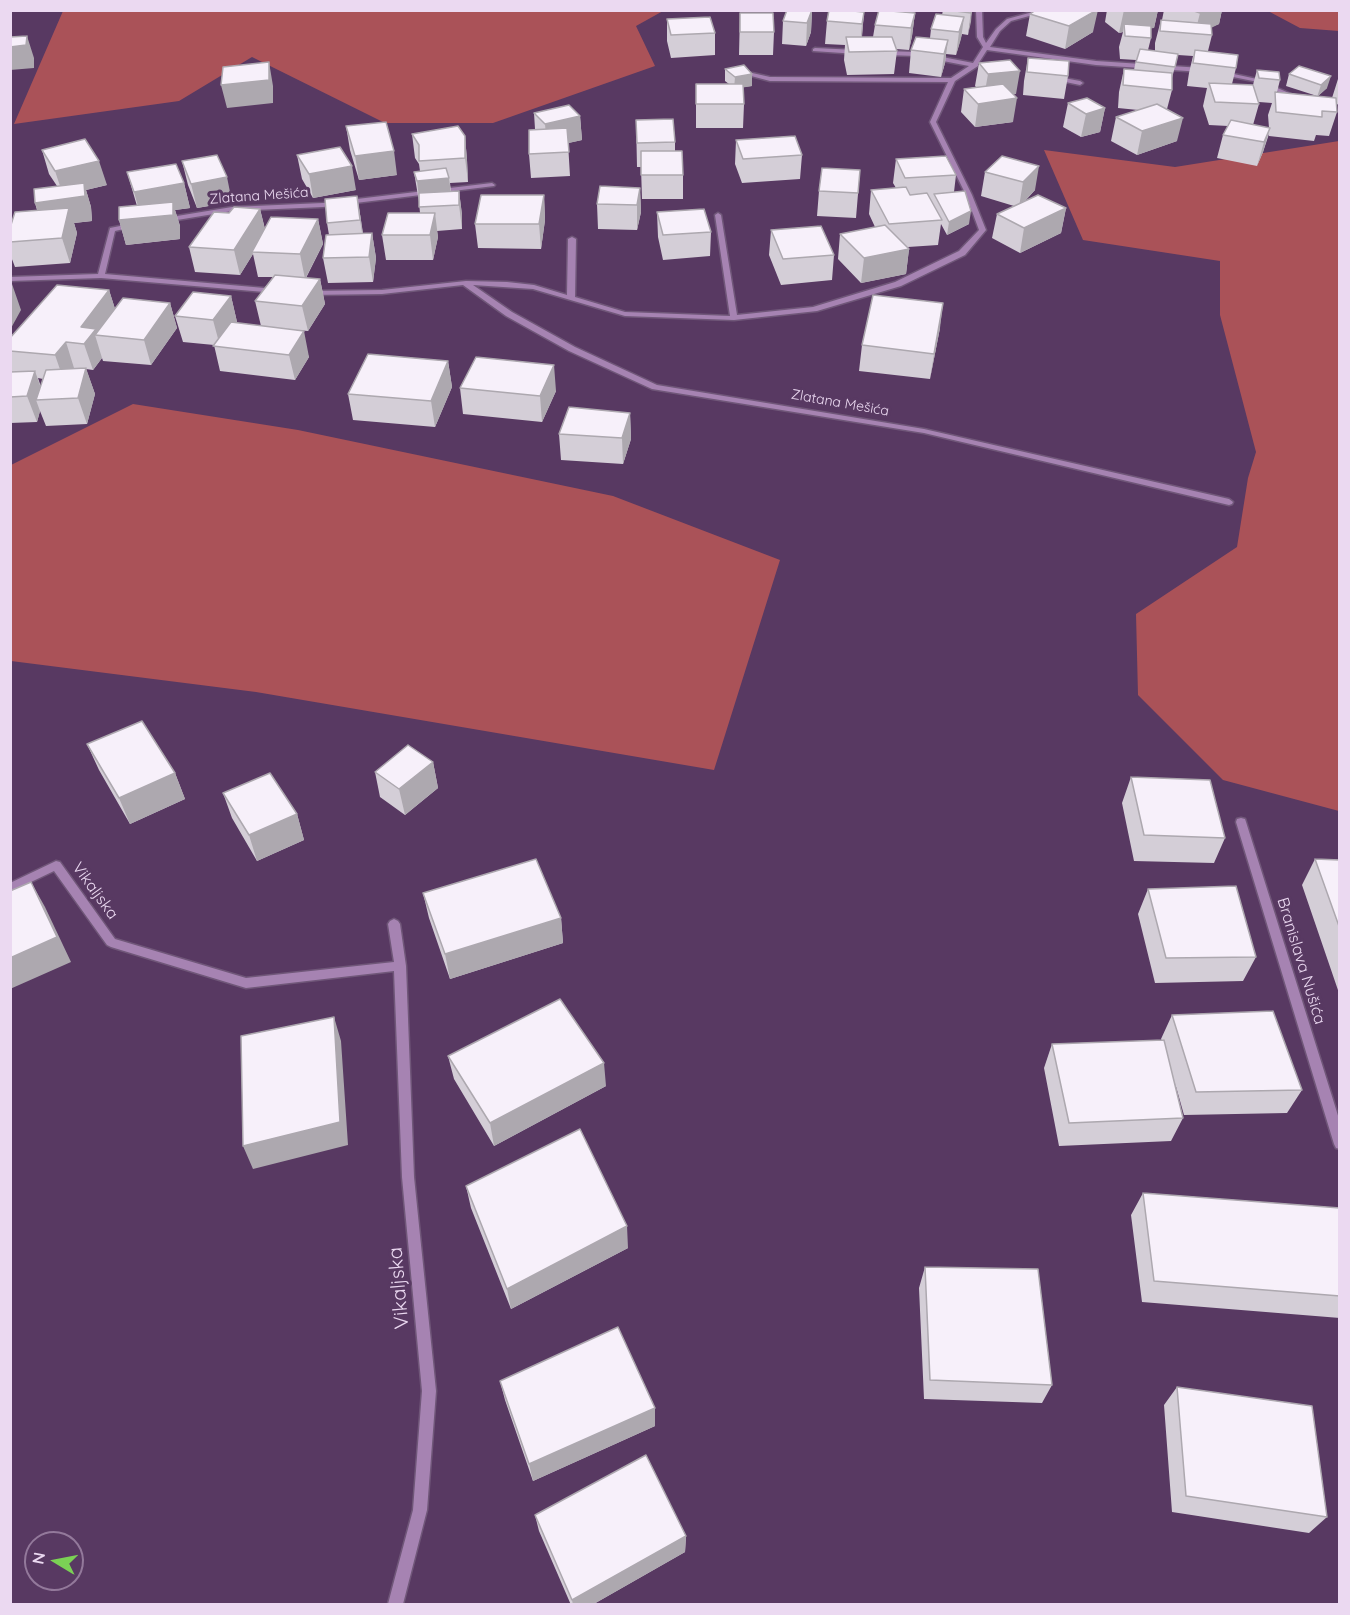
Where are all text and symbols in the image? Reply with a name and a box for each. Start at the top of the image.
street label: Zlatana Mešića [209,184,309,208]
street label: Zlatana Mešića [790,386,890,420]
street label: Vikaljska [68,859,122,923]
street label: Branislava Nušića [1273,895,1329,1027]
street label: Vikaljska [383,1246,415,1330]
north arrow [24,1531,84,1591]
text: N [27,1551,49,1566]

